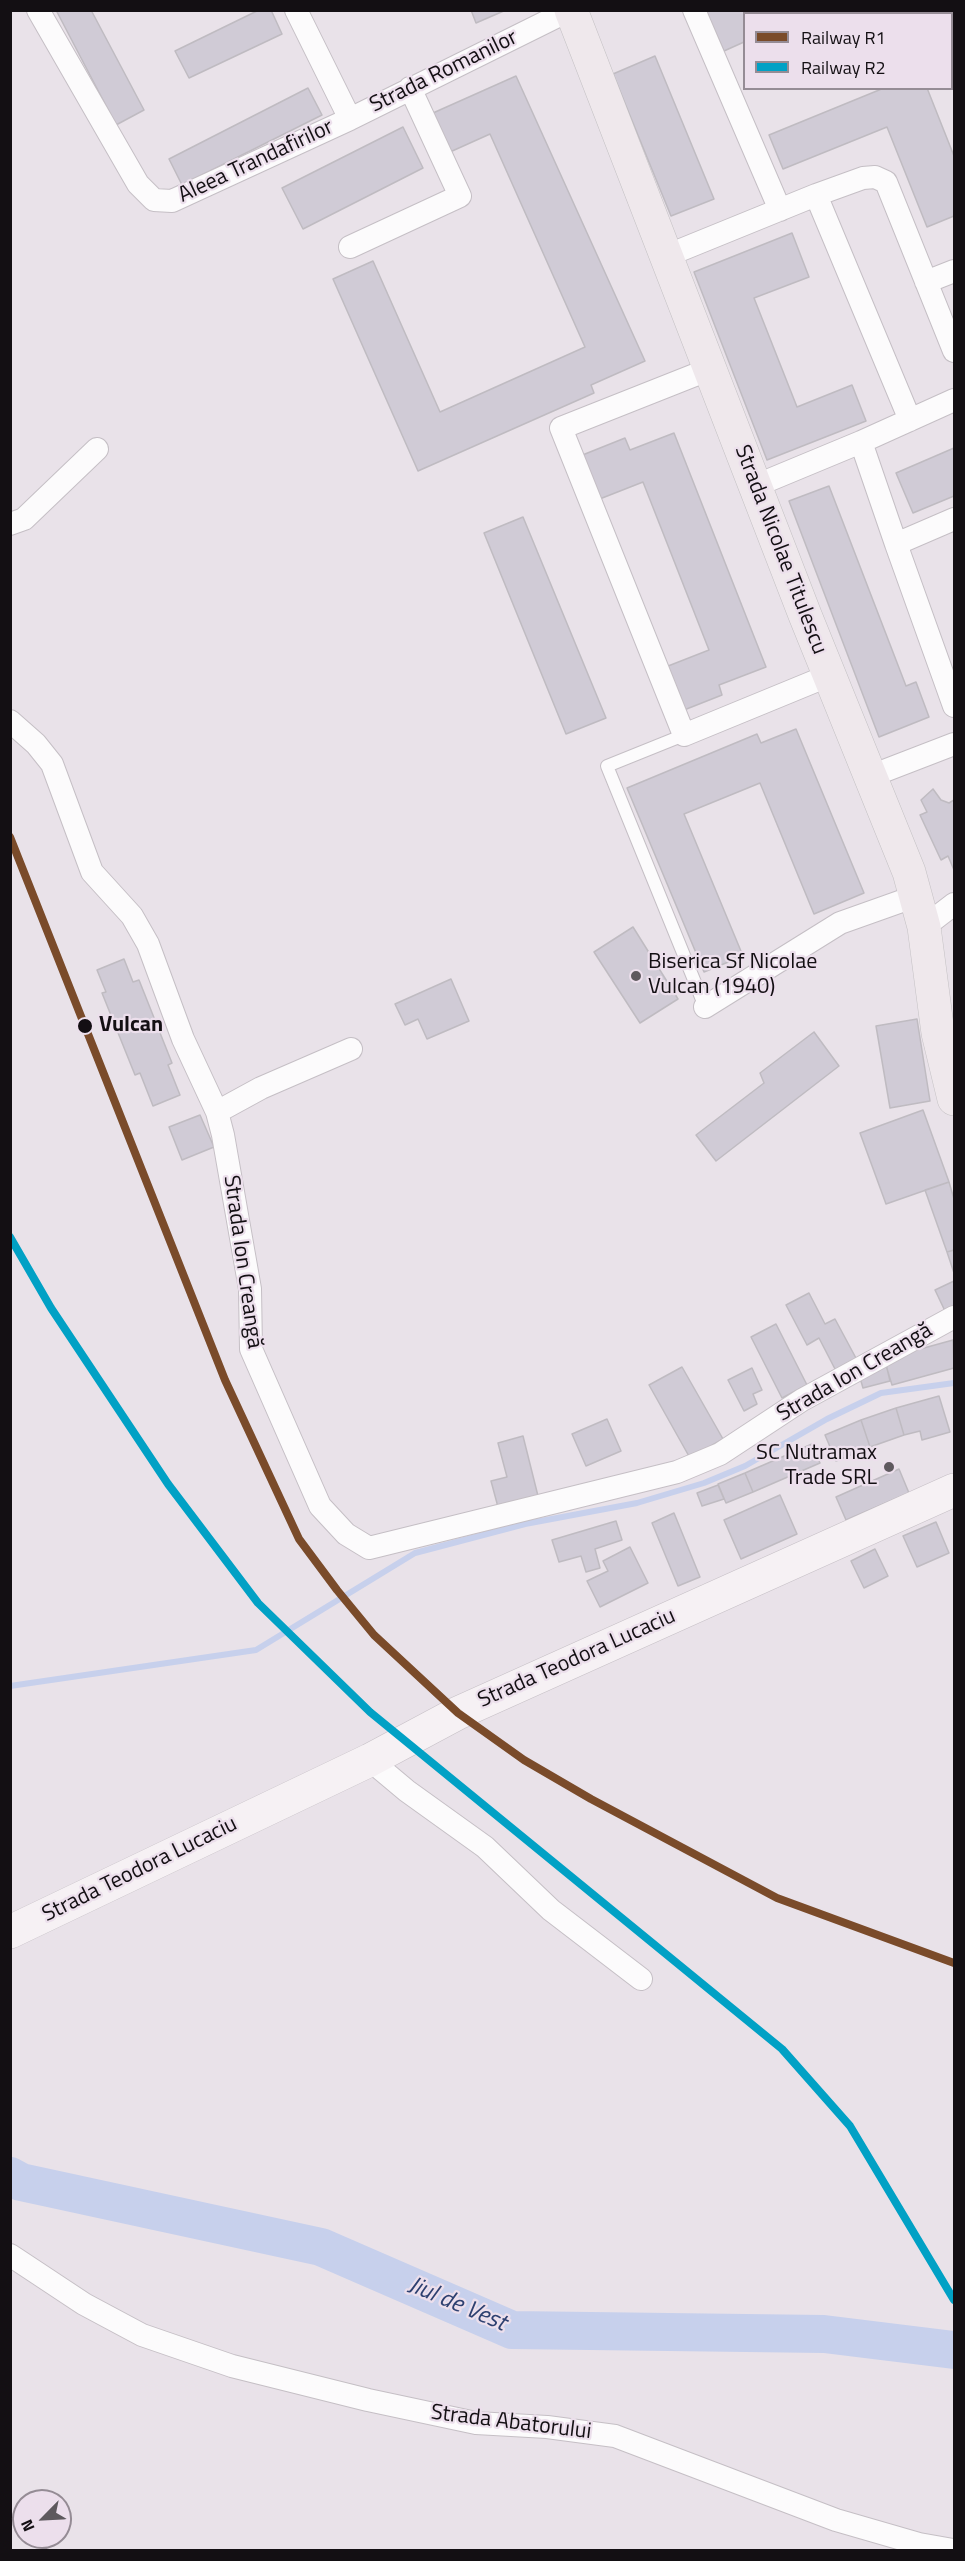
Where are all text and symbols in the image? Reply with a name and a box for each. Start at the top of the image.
legend [743,12,953,90]
text: Railway R1 [801,24,886,51]
street label: Strada Romanilor [366,25,522,119]
text: Railway R2 [801,54,886,81]
street label: Aleea Trandafirilor [174,115,338,209]
street label: Strada Nicolae Titulescu [728,442,832,658]
place label: Biserica Sf Nicolae Vulcan (1940) [648,950,817,1002]
marker: Biserica Sf Nicolae Vulcan (1940) [629,969,643,983]
place label: Vulcan [99,1013,163,1039]
marker: Vulcan [76,1017,94,1035]
street label: Strada Ion Creangă [217,1174,267,1350]
street label: Strada Ion Creangă [773,1318,937,1428]
place label: SC Nutramax Trade SRL [756,1441,877,1492]
marker: SC Nutramax Trade SRL [882,1460,896,1474]
street label: Strada Teodora Lucaciu [474,1604,680,1714]
street label: Strada Teodora Lucaciu [38,1811,242,1929]
water label: Jiul de Vest [404,2272,510,2338]
street label: Strada Abatorului [429,2400,593,2446]
north arrow [12,2489,72,2549]
text: N [14,2516,41,2535]

